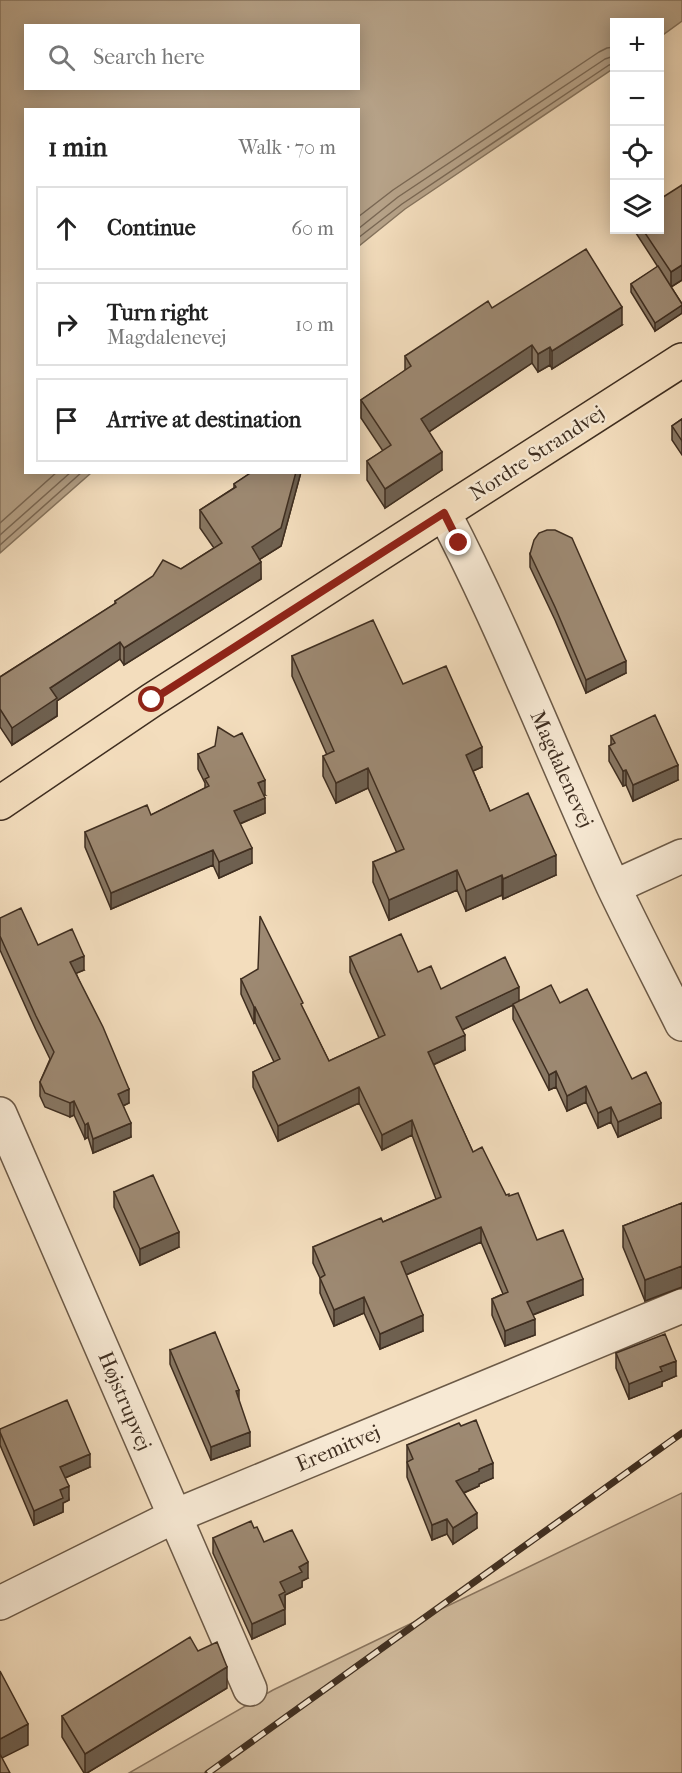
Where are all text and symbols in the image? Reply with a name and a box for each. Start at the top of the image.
map controls [610,18,664,234]
button: + [610,18,664,72]
search box [24,24,360,90]
icon: search [45,41,78,74]
text: Search here [93,44,205,70]
button: − [610,72,664,126]
button: locate [610,126,664,180]
text: 1 min [48,132,107,163]
text: Walk · 70 m [239,136,336,159]
button: layers [610,180,664,234]
icon: ahead [50,212,83,245]
text: Continue [107,215,196,241]
text: 60 m [291,217,334,240]
text: Turn right [107,300,208,326]
icon: right [50,308,83,341]
text: 10 m [295,313,334,336]
text: Magdalenevej [107,326,226,349]
street label: Nordre Strandvej [465,400,609,506]
icon: arrive [50,404,83,437]
text: Arrive at destination [107,407,301,433]
route end [445,529,471,555]
route start [138,686,164,712]
street label: Magdalenevej [526,707,598,831]
street label: Højstrupvej [93,1348,157,1454]
street label: Eremitvej [292,1420,384,1476]

